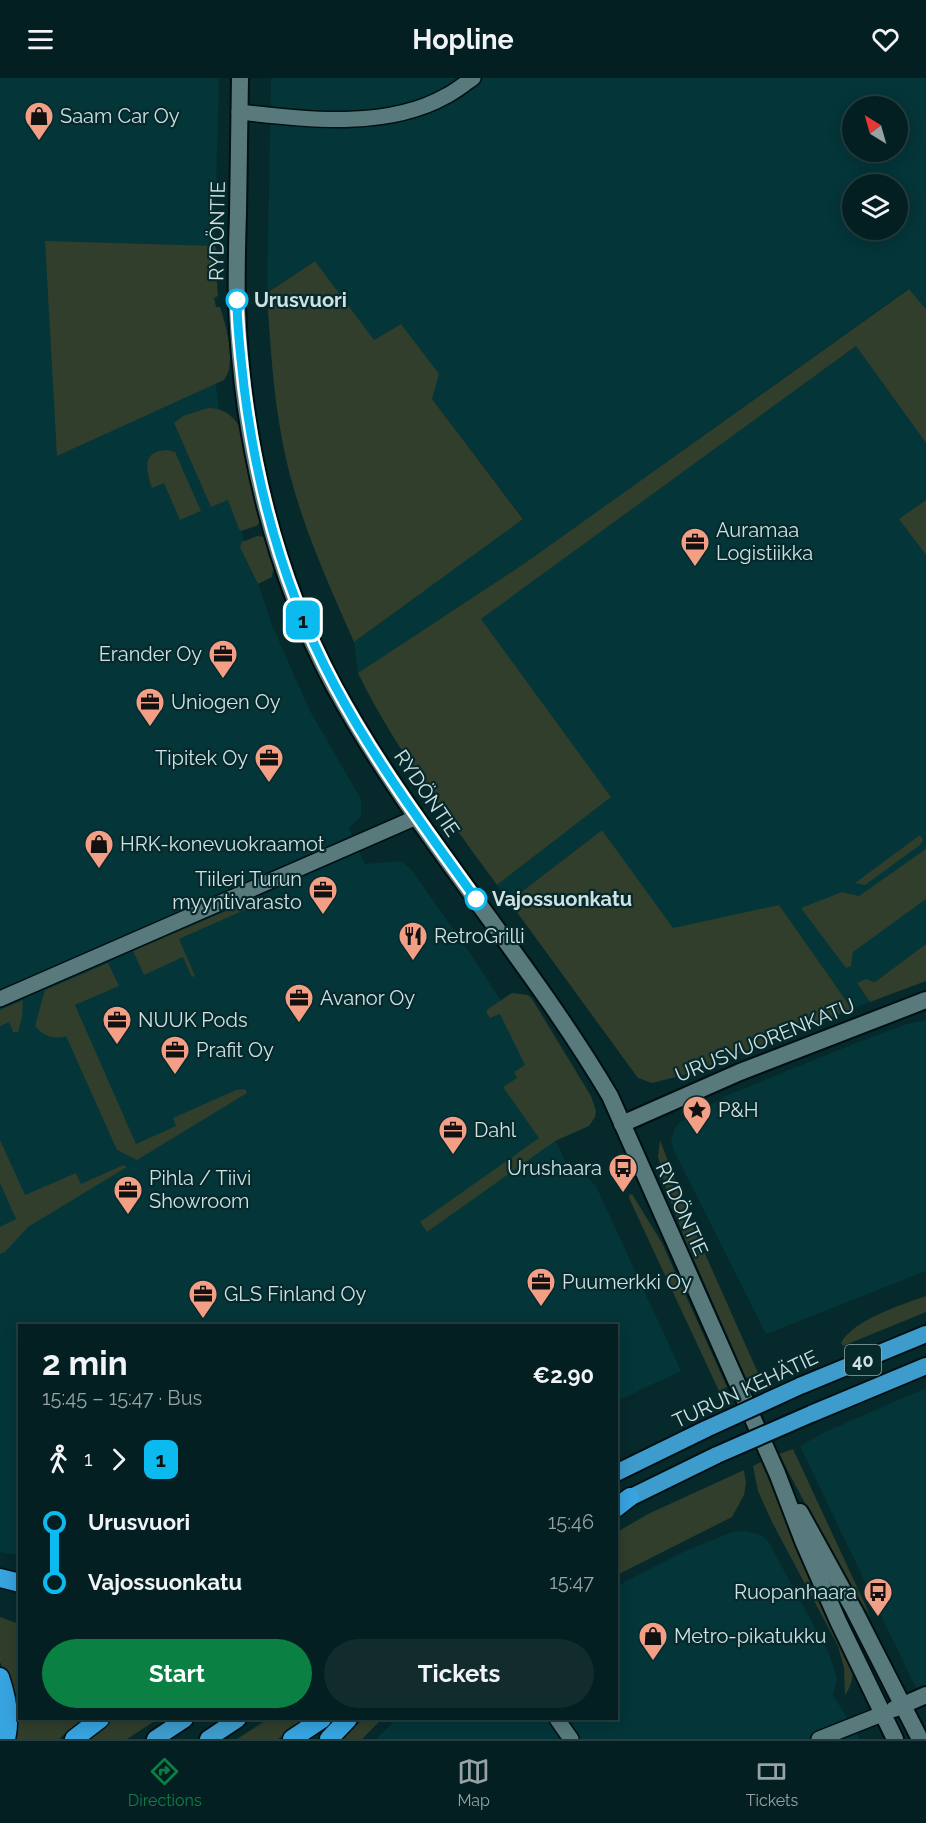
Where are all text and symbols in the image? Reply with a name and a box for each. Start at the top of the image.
icon: menu [24,23,57,56]
icon: heart [869,23,902,56]
text: Hopline [412,24,514,55]
north arrow [842,96,908,162]
map controls [842,96,908,240]
shop icon: Saam Car Oy [23,100,55,142]
place label: Saam Car Oy [60,104,180,128]
button: layers [842,174,908,240]
street label: RYDÖNTIE [204,181,230,281]
place label: Urusvuori [254,288,347,312]
marker: Urusvuori [226,289,248,311]
place label: Auramaa Logistiikka [716,518,813,565]
office icon: Auramaa Logistiikka [679,526,711,568]
line badge: 1 [284,600,322,640]
text: 1 [298,608,308,633]
office icon: Erander Oy [207,638,239,680]
place label: Erander Oy [99,642,202,666]
office icon: Uniogen Oy [134,686,166,728]
place label: Uniogen Oy [171,690,281,714]
office icon: Tipitek Oy [253,742,285,784]
street label: RYDÖNTIE [389,745,465,841]
place label: Tipitek Oy [155,746,248,770]
shop icon: HRK-konevuokraamot [83,828,115,870]
place label: HRK-konevuokraamot [120,832,325,856]
place label: Tiileri Turun myyntivarasto [172,867,302,914]
office icon: Tiileri Turun myyntivarasto [307,874,339,916]
place label: Vajossuonkatu [492,887,632,911]
marker: Vajossuonkatu [465,888,487,910]
restaurant icon: RetroGrilli [397,920,429,962]
place label: RetroGrilli [434,924,525,948]
office icon: Avanor Oy [283,982,315,1024]
place label: Avanor Oy [320,986,415,1010]
street label: URUSVUORENKATU [672,993,858,1087]
office icon: NUUK Pods [101,1004,133,1046]
place label: NUUK Pods [138,1008,248,1032]
office icon: Prafit Oy [159,1034,191,1076]
place label: Prafit Oy [196,1038,274,1062]
place icon: P&H [681,1094,713,1136]
place label: P&H [718,1098,759,1122]
office icon: Dahl [437,1114,469,1156]
place label: Dahl [474,1118,517,1142]
bus stop icon: Urushaara [607,1152,639,1194]
place label: Urushaara [507,1156,602,1180]
street label: RYDÖNTIE [651,1159,713,1259]
place label: Pihla / Tiivi Showroom [149,1166,251,1213]
office icon: Pihla / Tiivi Showroom [112,1174,144,1216]
office icon: Puumerkki Oy [525,1266,557,1308]
place label: Puumerkki Oy [562,1270,692,1294]
office icon: GLS Finland Oy [187,1278,219,1320]
place label: GLS Finland Oy [224,1282,367,1306]
text: 2 min [42,1344,128,1383]
street label: TURUN KEHÄTIE [669,1345,821,1433]
road number: 40 [845,1345,881,1375]
text: €2.90 [533,1362,594,1388]
text: 15:45 – 15:47 · Bus [42,1386,202,1410]
icon: walk [42,1443,75,1476]
icon: forward [102,1443,135,1476]
text: 1 [84,1447,93,1471]
text: 1 [156,1447,166,1472]
text: Urusvuori [88,1509,190,1535]
text: 15:46 [548,1510,594,1534]
text: Vajossuonkatu [88,1569,242,1595]
text: 15:47 [549,1570,594,1594]
bus stop icon: Ruopanhaara [862,1576,894,1618]
place label: Ruopanhaara [734,1580,857,1604]
shop icon: Metro-pikatukku [637,1620,669,1662]
place label: Metro-pikatukku [674,1624,827,1648]
button: Start [42,1639,312,1708]
button: Tickets [324,1639,594,1708]
tab: Directions [128,1755,202,1810]
tab: Map [457,1755,490,1810]
tab: Tickets [746,1755,798,1810]

